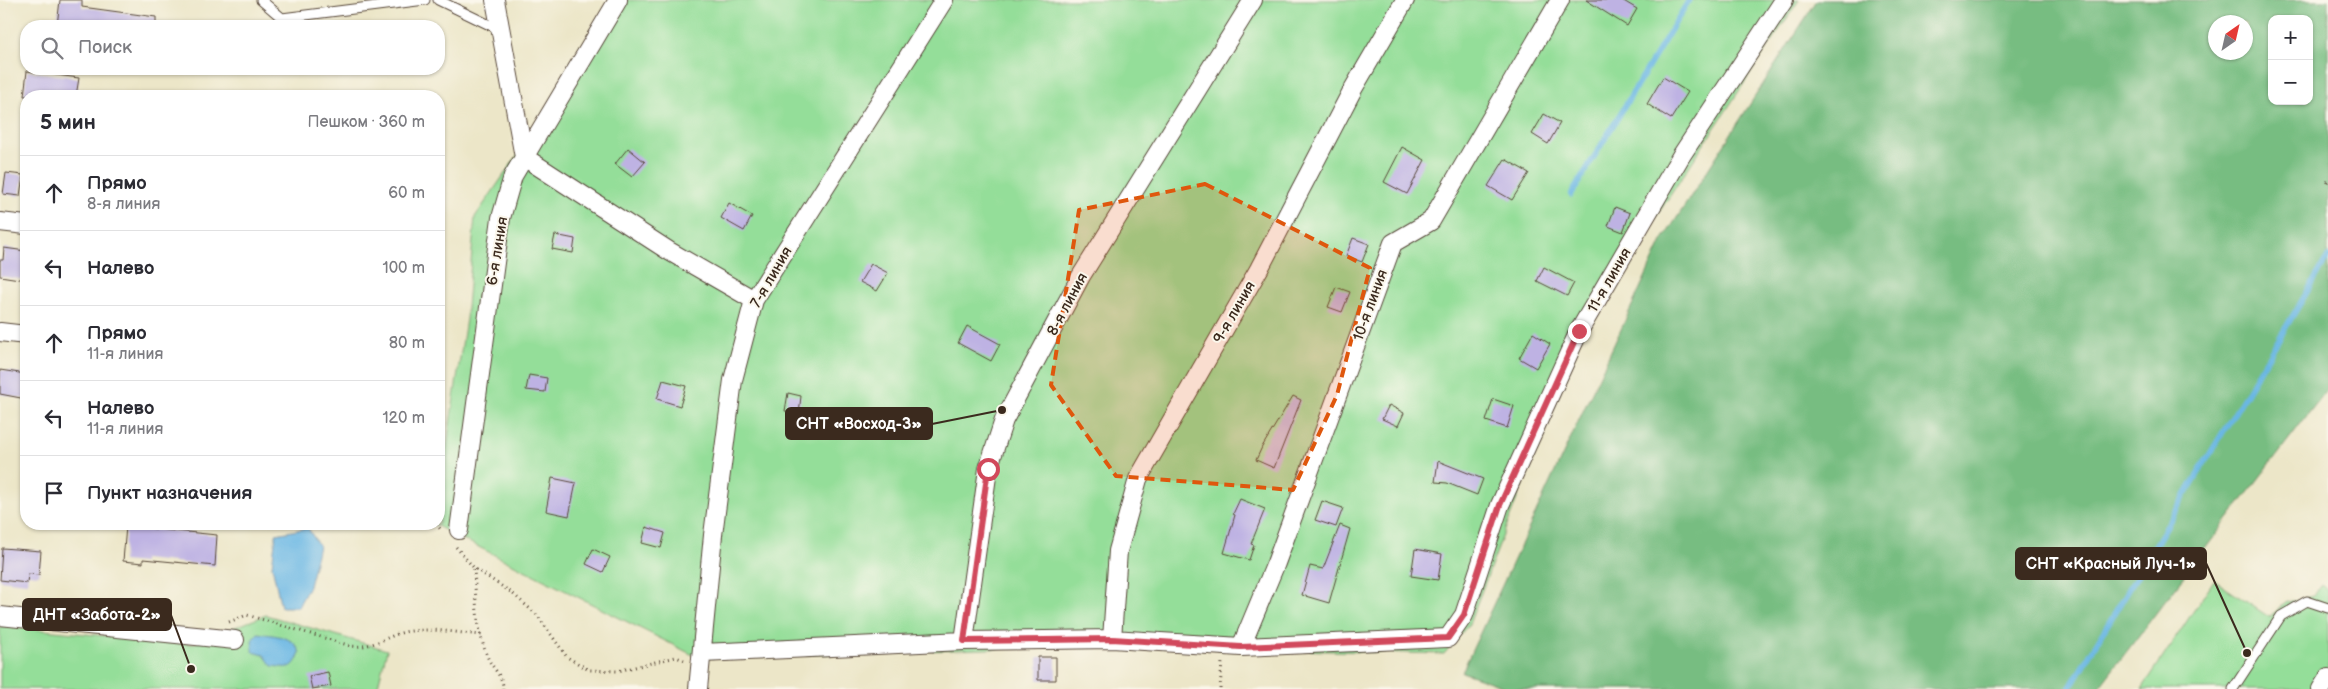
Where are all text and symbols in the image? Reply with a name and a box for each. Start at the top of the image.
north arrow [2208,15,2253,60]
map controls [2268,15,2313,105]
button: + [2268,15,2313,60]
search box [20,20,445,75]
icon: search [38,34,66,62]
text: Поиск [78,36,132,59]
button: − [2268,60,2313,105]
text: 5 мин [40,110,96,135]
text: Пешком · 360 m [308,113,425,132]
text: Прямо [87,172,147,195]
icon: ahead [40,179,68,207]
text: 60 m [388,184,425,203]
text: 8-я линия [87,195,160,214]
street label: 6-я линия [483,215,512,287]
street label: 7-я линия [746,243,796,311]
street label: 11-я линия [1583,245,1636,316]
icon: left [40,254,68,282]
text: Налево [87,257,154,280]
text: 100 m [382,259,425,278]
street label: 10-я линия [1349,267,1392,343]
street label: 8-я линия [1043,269,1092,339]
street label: 9-я линия [1209,278,1260,347]
route end [1568,320,1591,343]
text: Прямо [87,322,147,345]
icon: ahead [40,329,68,357]
text: 80 m [389,334,425,353]
text: 11-я линия [87,345,163,364]
text: Налево [87,397,154,420]
icon: left [40,404,68,432]
callout: СНТ «Восход-3» [786,408,932,439]
text: 120 m [382,409,425,428]
text: СНТ «Восход-3» [796,415,922,434]
text: 11-я линия [87,420,163,439]
route start [977,458,1000,481]
icon: arrive [40,479,68,507]
text: Пункт назначения [87,482,252,505]
callout: СНТ «Красный Луч-1» [2016,548,2206,579]
text: СНТ «Красный Луч-1» [2026,555,2196,574]
callout: ДНТ «Забота-2» [23,599,171,630]
text: ДНТ «Забота-2» [33,606,161,625]

